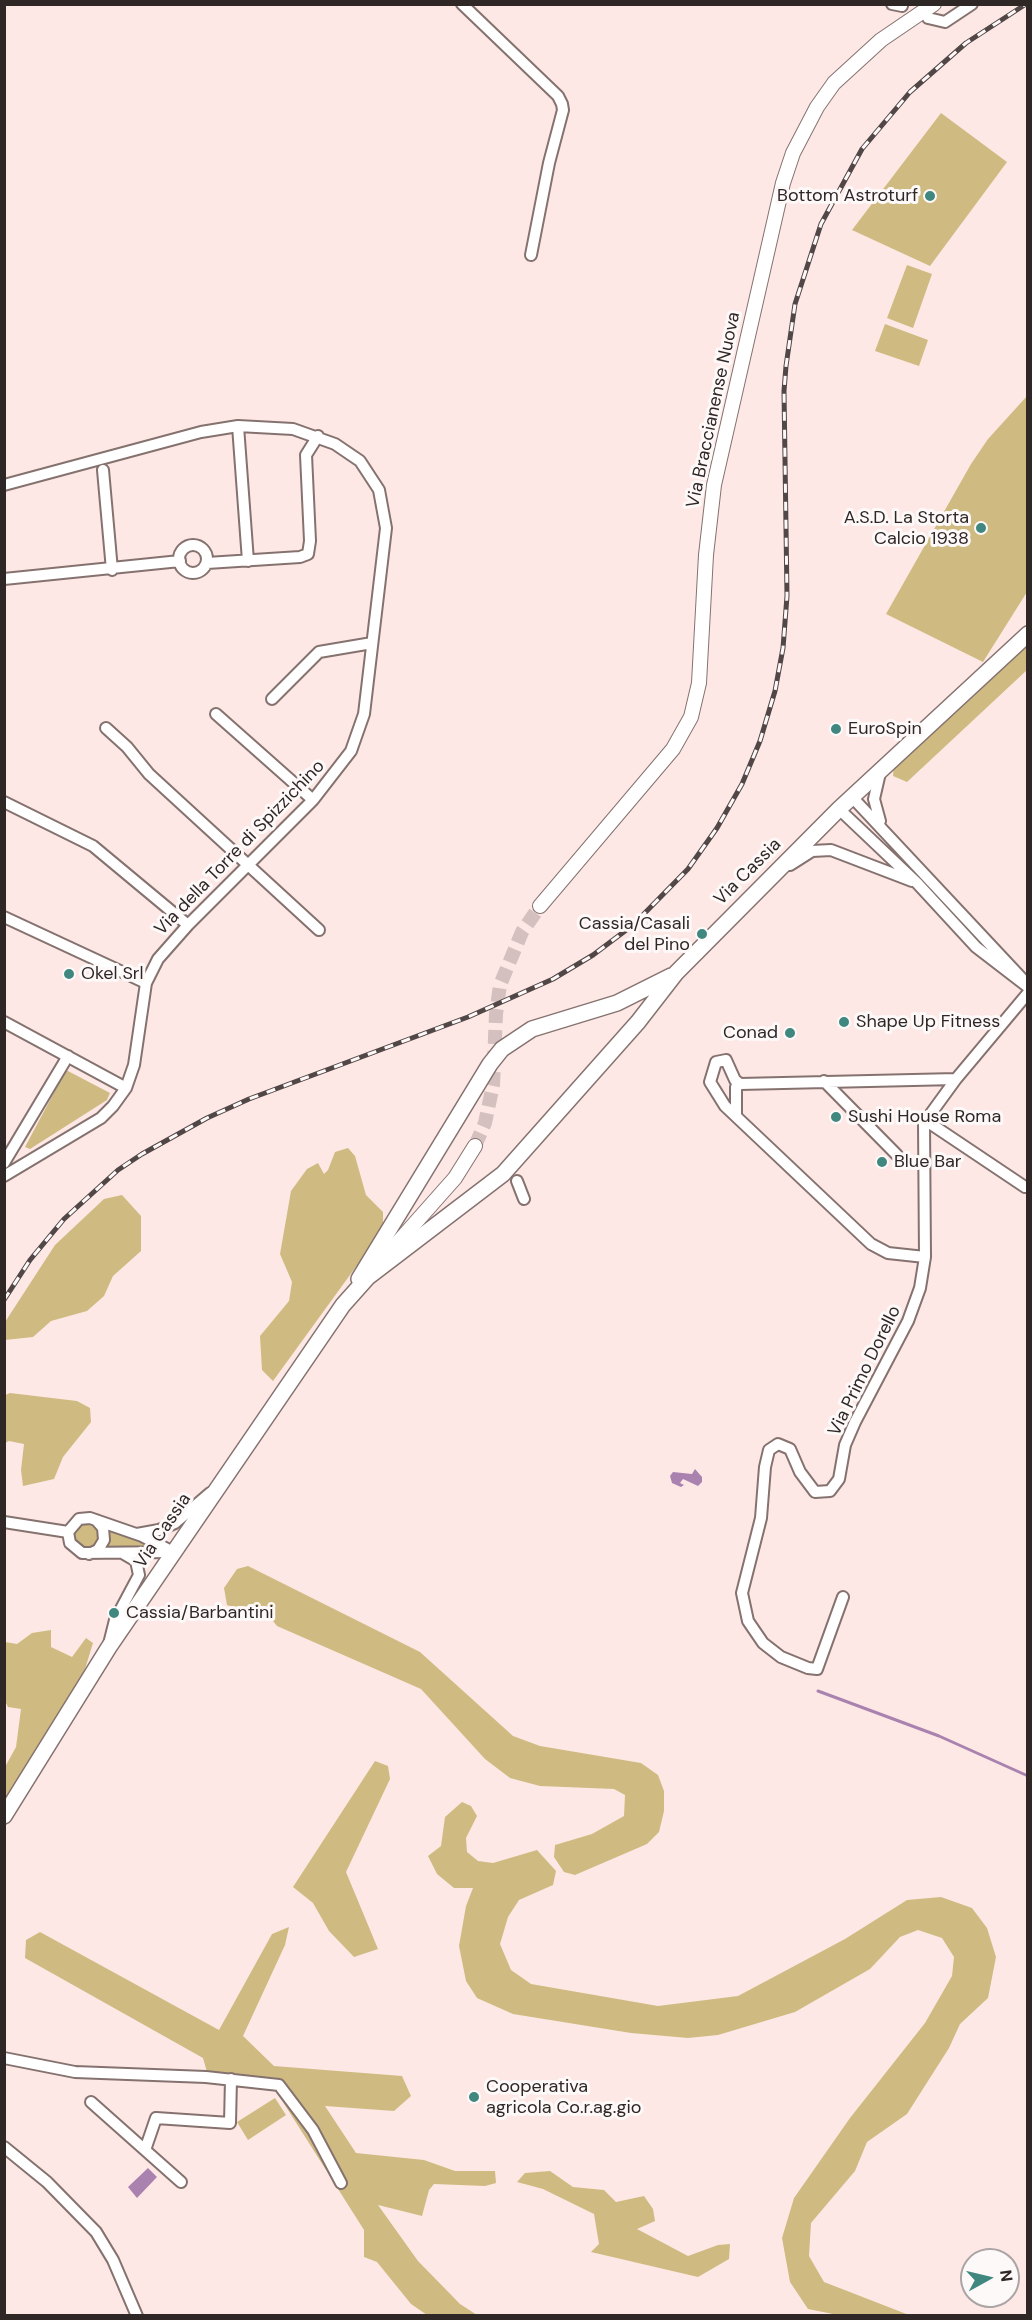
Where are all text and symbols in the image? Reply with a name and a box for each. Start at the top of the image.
place label: Bottom Astroturf [777,185,918,207]
marker: Bottom Astroturf [923,189,937,203]
street label: Via Braccianense Nuova [683,310,745,510]
place label: A.S.D. La Storta Calcio 1938 [844,507,969,550]
marker: A.S.D. La Storta Calcio 1938 [974,521,988,535]
place label: EuroSpin [848,718,922,740]
marker: EuroSpin [829,722,843,736]
street label: Via della Torre di Spizzichino [150,756,330,940]
street label: Via Cassia [710,834,786,910]
place label: Cassia/Casali del Pino [579,913,690,956]
marker: Cassia/Casali del Pino [695,927,709,941]
place label: Okel Srl [81,963,143,985]
marker: Okel Srl [62,967,76,981]
place label: Shape Up Fitness [856,1011,1000,1033]
marker: Shape Up Fitness [837,1015,851,1029]
place label: Conad [723,1022,778,1044]
marker: Conad [783,1026,797,1040]
place label: Sushi House Roma [848,1106,1001,1128]
marker: Sushi House Roma [829,1110,843,1124]
place label: Blue Bar [894,1151,961,1173]
marker: Blue Bar [875,1155,889,1169]
street label: Via Primo Dorello [824,1302,906,1440]
street label: Via Cassia [130,1489,196,1573]
place label: Cassia/Barbantini [126,1602,274,1624]
marker: Cassia/Barbantini [107,1606,121,1620]
place label: Cooperativa agricola Co.r.ag.gio [486,2076,641,2118]
marker: Cooperativa agricola Co.r.ag.gio [467,2090,481,2104]
north arrow [960,2248,1020,2308]
text: N [995,2268,1018,2283]

